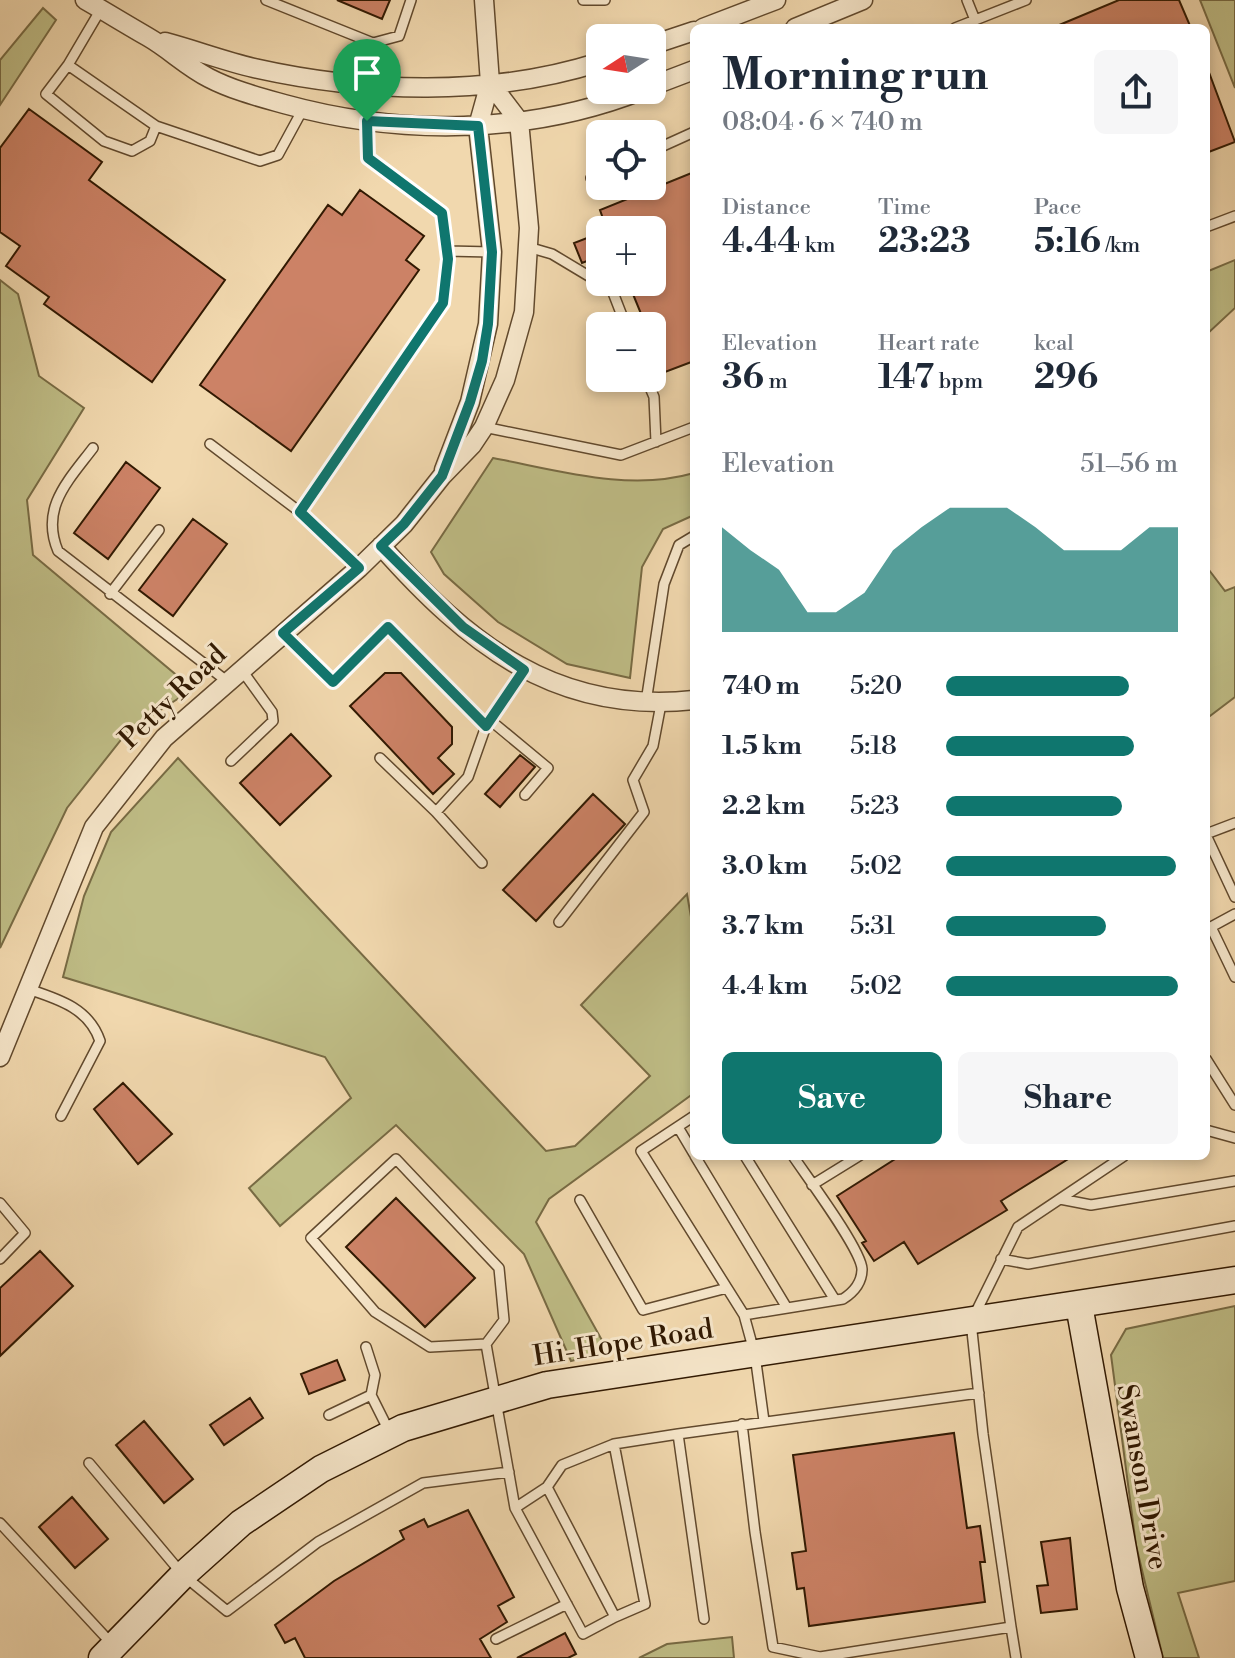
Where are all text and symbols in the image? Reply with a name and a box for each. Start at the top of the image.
north arrow [586,24,666,104]
map controls [586,24,666,392]
pin [333,39,401,121]
text: Morning run [722,48,988,103]
button: share [1094,50,1178,134]
icon: arrive [345,51,389,95]
text: 08:04 · 6 × 740 m [722,106,923,138]
button: locate [586,120,666,200]
text: Distance [722,194,811,221]
text: Time [878,194,931,221]
text: Pace [1034,194,1081,221]
button: + [586,216,666,296]
text: 4.44 [722,221,800,263]
text: 23:23 [878,221,971,263]
text: 5:16 [1034,221,1101,263]
text: km [800,232,836,259]
text: /km [1101,232,1140,259]
button: − [586,312,666,392]
text: Elevation [722,330,817,357]
text: Heart rate [878,330,980,357]
text: kcal [1034,330,1074,357]
text: 36 [722,357,764,399]
text: 147 [878,357,934,399]
text: 296 [1034,357,1098,399]
text: m [764,368,788,395]
text: bpm [934,368,983,395]
text: Elevation [722,448,835,480]
text: 51–56 m [1080,448,1178,480]
street label: Petty Road [112,637,234,757]
text: 740 m [722,670,800,702]
text: 5:20 [850,670,902,702]
text: 1.5 km [722,730,802,762]
text: 5:18 [850,730,897,762]
text: 2.2 km [722,790,806,822]
text: 5:23 [850,790,899,822]
text: 3.0 km [722,850,808,882]
text: 5:02 [850,850,902,882]
text: 3.7 km [722,910,804,942]
text: 5:31 [850,910,895,942]
text: 4.4 km [722,970,808,1002]
text: 5:02 [850,970,902,1002]
button: Save [722,1052,942,1144]
button: Share [958,1052,1178,1144]
street label: Hi-Hope Road [530,1311,716,1375]
street label: Swanson Drive [1108,1381,1176,1573]

